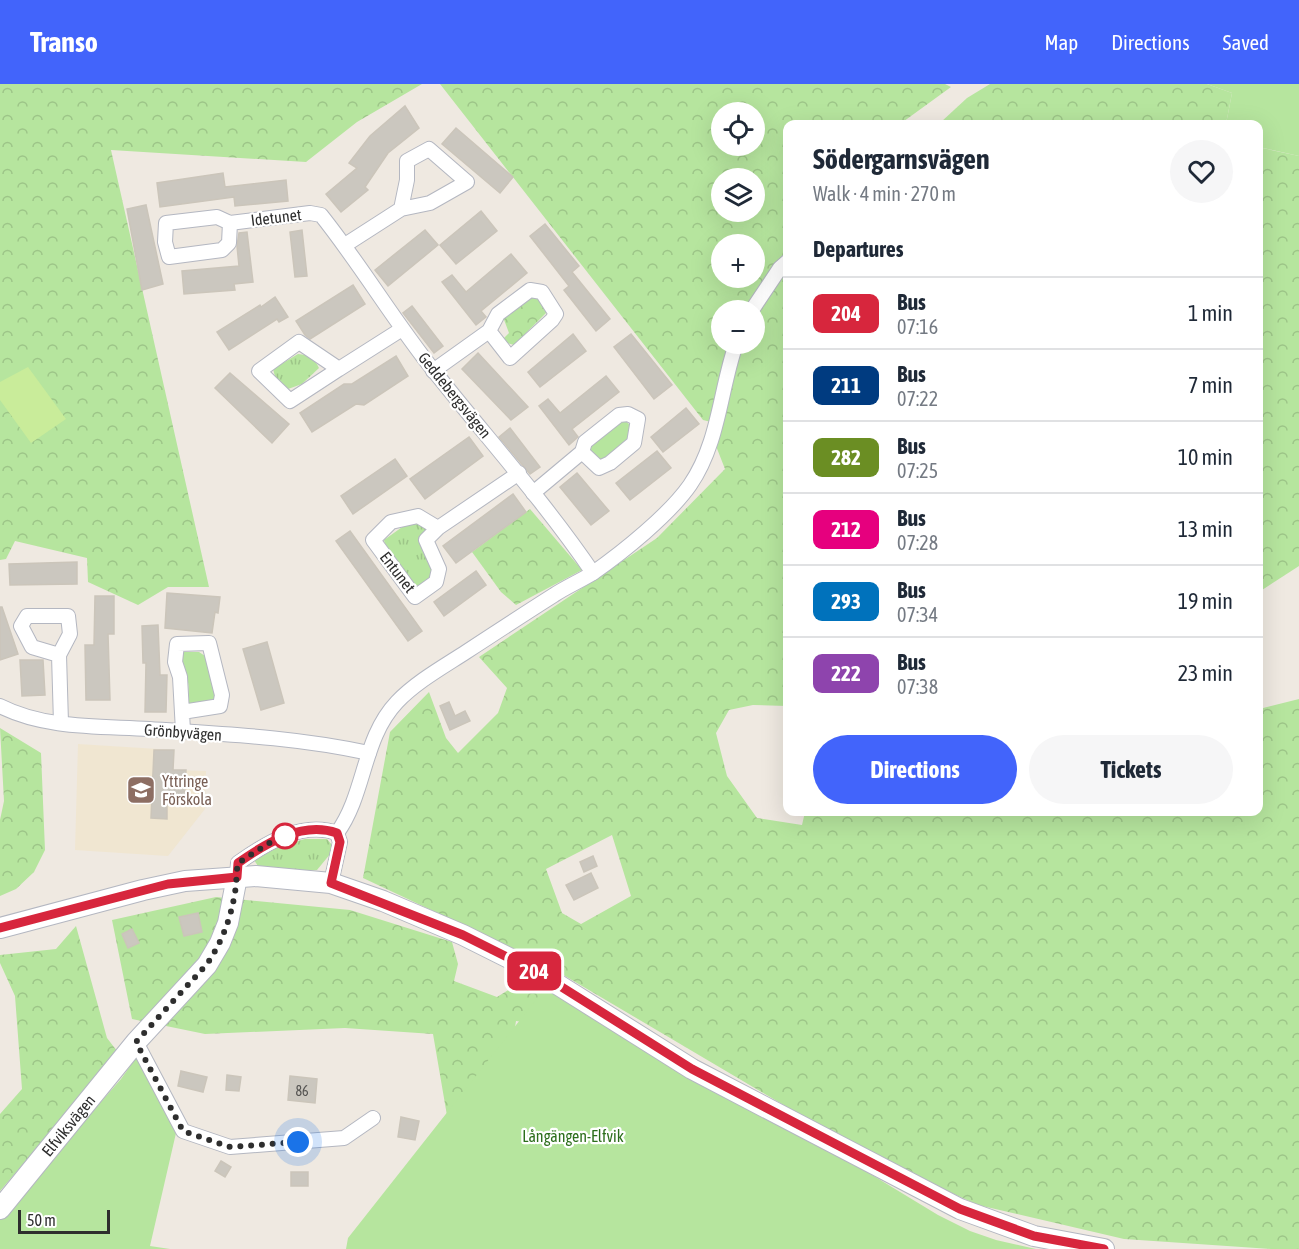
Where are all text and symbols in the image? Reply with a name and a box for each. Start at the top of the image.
text: Transo [30,26,98,58]
text: Map [1044,30,1078,54]
text: Directions [1111,30,1190,54]
text: Saved [1223,30,1269,54]
map controls [711,102,765,354]
button: locate [711,102,765,156]
button: heart [1170,140,1233,203]
text: Södergarnsvägen [813,143,990,175]
button: layers [711,168,765,222]
text: Walk · 4 min · 270 m [813,182,956,205]
street label: Idetunet [250,205,303,229]
button: + [711,234,765,288]
text: Departures [813,236,903,262]
text: Bus [897,289,926,315]
button: − [711,300,765,354]
text: 1 min [1188,300,1233,326]
text: 204 [831,301,861,325]
text: 07:16 [897,315,938,338]
street label: Geddebergsvägen [414,348,495,442]
text: Bus [897,361,926,387]
text: 7 min [1188,372,1233,398]
text: 211 [831,373,861,397]
text: 07:22 [897,387,938,410]
text: Bus [897,433,926,459]
text: 10 min [1178,444,1233,470]
text: 282 [831,445,861,469]
text: 07:25 [897,459,938,482]
text: Bus [897,505,926,531]
text: 13 min [1178,516,1233,542]
text: 212 [831,517,861,541]
text: 07:28 [897,531,938,554]
street label: Entunet [377,548,420,596]
text: Bus [897,577,926,603]
text: 19 min [1178,588,1233,614]
text: 293 [831,589,861,613]
text: 07:34 [897,603,938,626]
text: Bus [897,649,926,675]
text: 23 min [1178,660,1233,686]
text: 222 [831,661,861,685]
text: 07:38 [897,675,938,698]
street label: Grönbyvägen [143,720,223,745]
button: Directions [813,735,1017,804]
button: Tickets [1029,735,1233,804]
place label: Yttringe Förskola [162,772,212,808]
school or university icon: Yttringe Förskola [125,774,157,806]
unlabelled marker [272,823,298,849]
line badge: 204 [500,952,568,990]
text: 204 [519,959,549,983]
house number: 86 [295,1083,309,1099]
street label: Elfviksvägen [38,1091,99,1160]
your location [283,1127,313,1157]
park label: Långängen-Elfvik [522,1127,624,1146]
scale bar [18,1207,110,1234]
text: 50 m [27,1211,56,1229]

